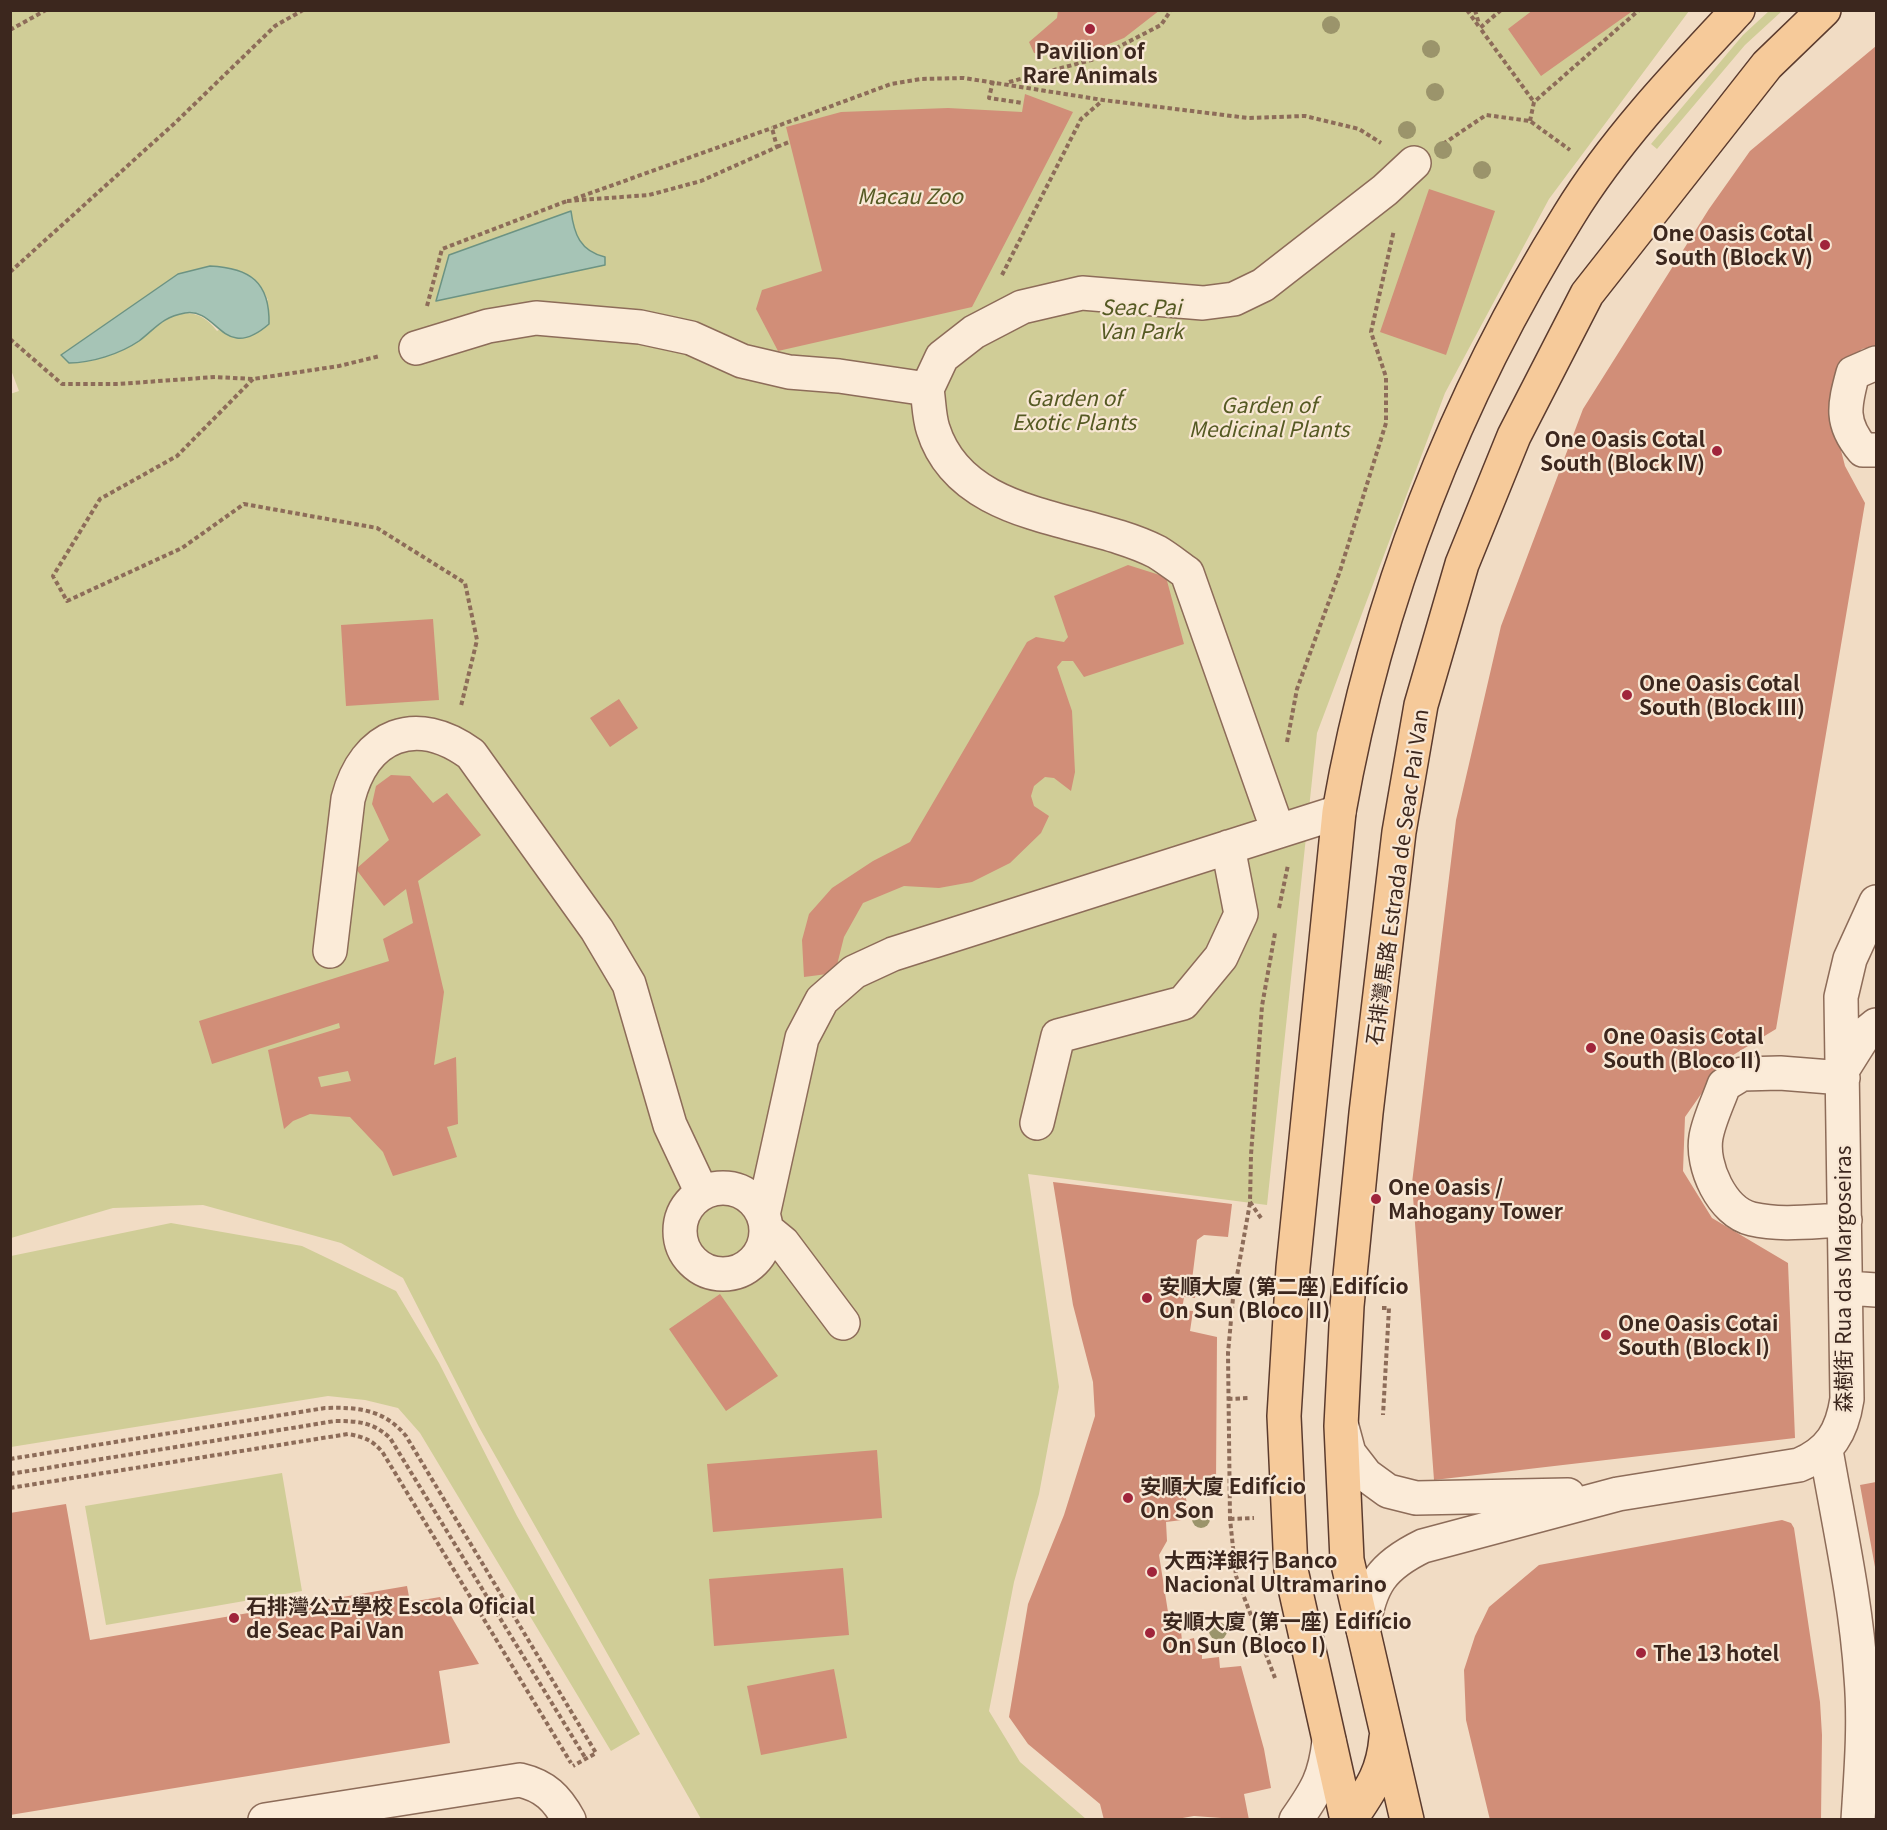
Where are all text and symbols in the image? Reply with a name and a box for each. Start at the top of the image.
marker: Pavilion of Rare Animals [1083,22,1097,36]
place label: Pavilion of Rare Animals [1022,38,1158,88]
park label: Macau Zoo [857,183,963,209]
place label: One Oasis Cotal South (Block V) [1652,220,1813,270]
marker: One Oasis Cotal South (Block V) [1818,238,1832,252]
park label: Seac Pai Van Park [1099,294,1183,344]
park label: Garden of Exotic Plants [1012,385,1136,435]
park label: Garden of Medicinal Plants [1189,392,1349,442]
place label: One Oasis Cotal South (Block IV) [1540,426,1705,476]
marker: One Oasis Cotal South (Block IV) [1710,444,1724,458]
place label: One Oasis Cotal South (Block III) [1639,670,1805,720]
marker: One Oasis Cotal South (Block III) [1620,688,1634,702]
street label: 石排灣馬路 Estrada de Seac Pai Van [1361,707,1433,1047]
place label: One Oasis Cotal South (Bloco II) [1603,1023,1764,1073]
marker: One Oasis Cotal South (Bloco II) [1584,1041,1598,1055]
street label: 森樹街 Rua das Margoseiras [1830,1146,1856,1412]
place label: One Oasis / Mahogany Tower [1388,1174,1563,1224]
marker: One Oasis / Mahogany Tower [1369,1192,1383,1206]
place label: 安順大廈 (第二座) Edifício On Sun (Bloco II) [1159,1273,1409,1323]
marker: 安順大廈 (第二座) Edifício On Sun (Bloco II) [1140,1291,1154,1305]
place label: One Oasis Cotai South (Block I) [1618,1310,1778,1360]
marker: One Oasis Cotai South (Block I) [1599,1328,1613,1342]
place label: 安順大廈 Edifício On Son [1140,1473,1306,1523]
marker: 安順大廈 Edifício On Son [1121,1491,1135,1505]
place label: 大西洋銀行 Banco Nacional Ultramarino [1164,1547,1387,1597]
marker: 大西洋銀行 Banco Nacional Ultramarino [1145,1565,1159,1579]
place label: 石排灣公立學校 Escola Oficial de Seac Pai Van [246,1593,535,1643]
place label: 安順大廈 (第一座) Edifício On Sun (Bloco I) [1162,1608,1412,1658]
marker: 石排灣公立學校 Escola Oficial de Seac Pai Van [227,1611,241,1625]
marker: 安順大廈 (第一座) Edifício On Sun (Bloco I) [1143,1626,1157,1640]
place label: The 13 hotel [1653,1640,1779,1666]
marker: The 13 hotel [1634,1646,1648,1660]

